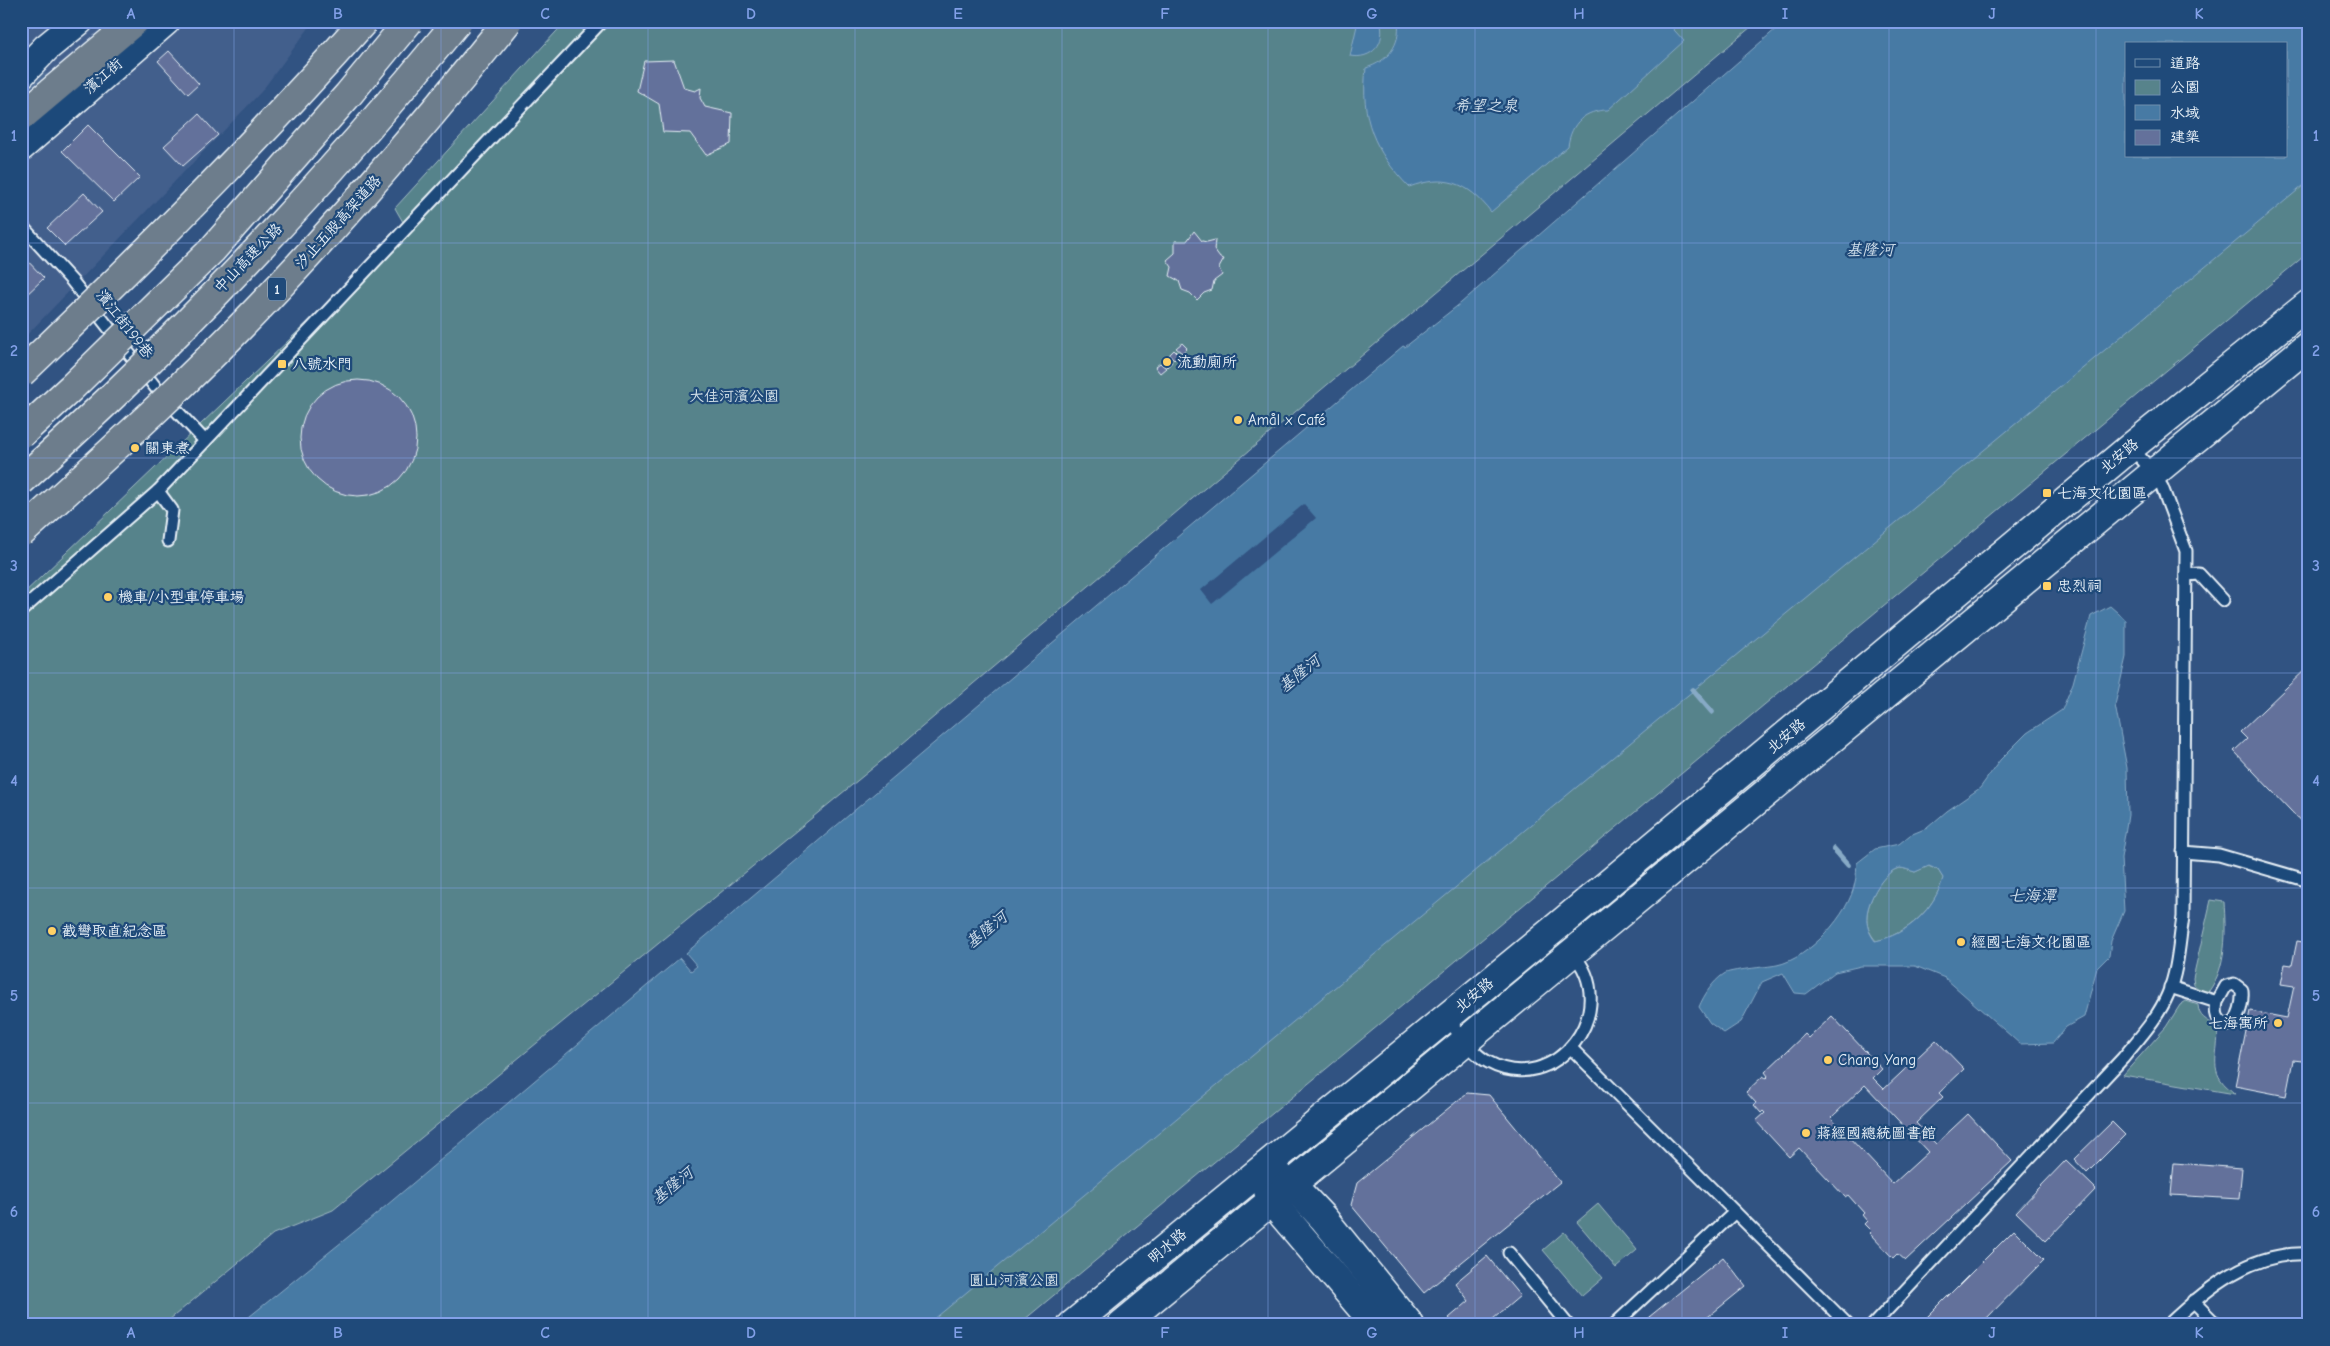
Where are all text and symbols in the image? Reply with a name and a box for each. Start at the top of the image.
text: A [127,5,136,23]
text: B [333,5,343,23]
text: C [540,5,550,23]
text: D [746,5,756,23]
text: E [953,5,963,23]
text: F [1160,5,1170,23]
text: G [1366,5,1378,23]
text: H [1573,5,1585,23]
text: I [1782,5,1788,23]
text: J [1988,5,1996,23]
text: K [2194,5,2204,23]
legend [2125,42,2288,158]
street label: 濱江街 [80,54,126,98]
text: 道路 [2170,54,2200,72]
text: 公園 [2170,78,2200,96]
water label: 希望之泉 [1454,97,1518,115]
text: 水域 [2170,104,2200,122]
text: 1 [11,127,17,145]
text: 1 [2313,127,2319,145]
text: 建築 [2170,128,2200,146]
street label: 汐止五股高架道路 [291,171,385,273]
street label: 中山高速公路 [210,219,286,297]
water label: 基隆河 [1846,241,1897,259]
road number: 1 [268,278,286,300]
street label: 濱江街199巷 [93,286,157,362]
text: 2 [10,342,18,360]
text: 2 [2312,342,2320,360]
place label: 流動廁所 [1177,353,1237,371]
place label: 八號水門 [292,355,352,373]
marker: 流動廁所 [1161,356,1173,368]
marker: 八號水門 [276,358,288,370]
park label: 大佳河濱公園 [689,387,779,405]
place label: Amål x Café [1248,411,1326,429]
marker: Amål x Café [1232,414,1244,426]
street label: 北安路 [2096,435,2142,477]
place label: 關東煮 [145,439,190,457]
marker: 關東煮 [129,442,141,454]
place label: 七海文化園區 [2057,484,2147,502]
marker: 七海文化園區 [2041,487,2053,499]
text: 3 [10,557,18,575]
text: 3 [2312,557,2320,575]
place label: 忠烈祠 [2057,577,2102,595]
marker: 忠烈祠 [2041,580,2053,592]
place label: 機車/小型車停車場 [118,588,245,606]
marker: 機車/小型車停車場 [102,591,114,603]
water label: 基隆河 [1275,650,1326,696]
street label: 北安路 [1763,715,1809,757]
text: 4 [10,772,18,790]
text: 4 [2312,772,2320,790]
water label: 七海潭 [2008,887,2058,905]
water label: 基隆河 [962,906,1013,952]
place label: 截彎取直紀念區 [62,922,167,940]
marker: 截彎取直紀念區 [46,925,58,937]
place label: 經國七海文化園區 [1971,933,2091,951]
marker: 經國七海文化園區 [1955,936,1967,948]
street label: 北安路 [1451,974,1497,1016]
text: 5 [10,987,18,1005]
text: 5 [2312,987,2320,1005]
place label: 七海寓所 [2208,1014,2268,1032]
marker: 七海寓所 [2272,1017,2284,1029]
place label: Chang Yang [1838,1051,1916,1069]
marker: Chang Yang [1822,1054,1834,1066]
place label: 蔣經國總統圖書館 [1816,1124,1936,1142]
marker: 蔣經國總統圖書館 [1800,1127,1812,1139]
water label: 基隆河 [648,1162,699,1208]
text: 6 [10,1203,18,1221]
text: 6 [2312,1203,2320,1221]
street label: 明水路 [1144,1225,1190,1267]
park label: 圓山河濱公園 [969,1271,1059,1289]
text: A [127,1324,136,1342]
text: B [333,1324,343,1342]
text: C [540,1324,550,1342]
text: D [746,1324,756,1342]
text: E [953,1324,963,1342]
text: F [1160,1324,1170,1342]
text: G [1366,1324,1378,1342]
text: H [1573,1324,1585,1342]
text: I [1782,1324,1788,1342]
text: J [1988,1324,1996,1342]
text: K [2194,1324,2204,1342]

